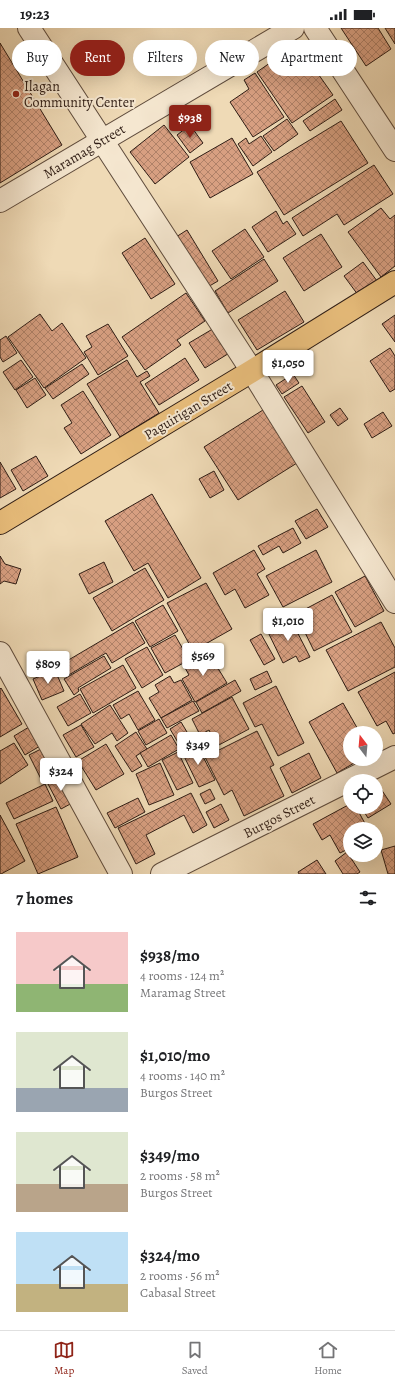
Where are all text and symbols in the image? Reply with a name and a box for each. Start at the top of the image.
text: 19:23 [20,4,50,24]
chip: Buy [12,40,62,76]
chip: Rent [70,40,125,76]
chip: Filters [133,40,197,76]
chip: New [205,40,259,76]
chip: Apartment [267,40,357,76]
place label: Ilagan Community Center [24,77,135,112]
marker: Ilagan Community Center [11,89,21,99]
pin: $938 [166,105,214,139]
text: $938 [178,109,202,126]
street label: Maramag Street [40,119,129,183]
pin: $1,050 [255,350,321,384]
text: $1,050 [272,354,304,371]
street label: Paguirigan Street [140,376,236,444]
pin: $1,010 [255,608,321,642]
text: $1,010 [272,612,304,629]
pin: $569 [179,643,227,677]
text: $569 [191,647,215,664]
pin: $809 [24,651,72,685]
text: $809 [36,655,60,672]
north arrow [343,726,383,766]
map controls [343,726,383,862]
pin: $349 [174,732,222,766]
text: $349 [186,736,210,753]
pin: $324 [37,758,85,792]
text: $324 [49,762,73,779]
button: locate [343,774,383,814]
street label: Burgos Street [240,790,319,843]
button: layers [343,822,383,862]
text: 7 homes [16,887,73,910]
icon: filters [357,887,379,909]
text: $938/mo [140,944,200,967]
icon: home [48,948,96,996]
text: 4 rooms · 124 m² [140,967,224,984]
text: Maramag Street [140,984,226,1001]
text: $1,010/mo [140,1044,210,1067]
icon: home [48,1048,96,1096]
text: 4 rooms · 140 m² [140,1067,225,1084]
text: Burgos Street [140,1084,213,1101]
text: $349/mo [140,1144,200,1167]
icon: home [48,1148,96,1196]
text: 2 rooms · 58 m² [140,1167,220,1184]
text: Burgos Street [140,1184,213,1201]
text: $324/mo [140,1244,200,1267]
icon: home [48,1248,96,1296]
text: 2 rooms · 56 m² [140,1267,220,1284]
text: Cabasal Street [140,1284,216,1301]
tab: Map [53,1339,75,1378]
tab: Saved [182,1339,208,1378]
tab: Home [314,1339,342,1378]

